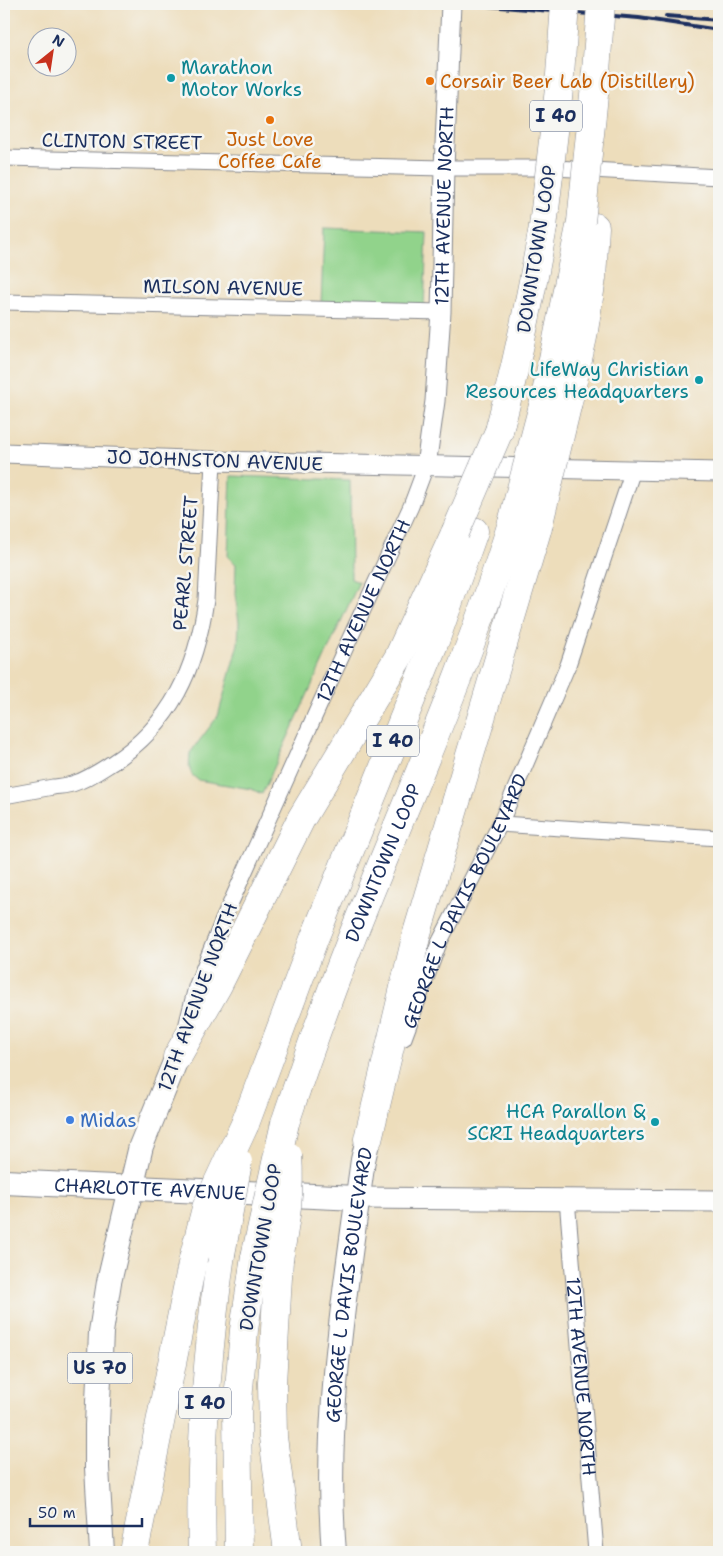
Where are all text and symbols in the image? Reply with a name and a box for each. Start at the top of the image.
north arrow [28,28,78,78]
text: N [49,30,68,51]
place label: Marathon Motor Works [181,55,302,102]
place label: Corsair Beer Lab (Distillery) [440,69,695,94]
marker: Marathon Motor Works [165,72,177,84]
marker: Corsair Beer Lab (Distillery) [424,75,436,87]
road number: I 40 [530,100,582,132]
street label: 12TH AVENUE NORTH [429,106,460,306]
marker: Just Love Coffee Cafe [264,114,276,126]
place label: Just Love Coffee Cafe [218,127,322,174]
street label: CLINTON STREET [42,128,203,155]
street label: DOWNTOWN LOOP [511,163,562,335]
street label: MILSON AVENUE [143,274,303,301]
place label: LifeWay Christian Resources Headquarters [465,357,689,404]
marker: LifeWay Christian Resources Headquarters [693,374,705,386]
street label: JO JOHNSTON AVENUE [106,444,324,477]
street label: PEARL STREET [167,494,204,632]
street label: 12TH AVENUE NORTH [310,515,416,706]
road number: I 40 [367,726,419,756]
street label: GEORGE L DAVIS BOULEVARD [397,770,533,1032]
street label: DOWNTOWN LOOP [339,780,427,946]
street label: 12TH AVENUE NORTH [152,899,243,1095]
place label: HCA Parallon & SCRI Headquarters [467,1099,646,1146]
place label: Midas [80,1108,137,1133]
marker: Midas [64,1114,76,1126]
marker: HCA Parallon & SCRI Headquarters [649,1116,661,1128]
street label: GEORGE L DAVIS BOULEVARD [321,1145,379,1424]
street label: DOWNTOWN LOOP [233,1161,288,1333]
street label: CHARLOTTE AVENUE [53,1172,246,1206]
street label: 12TH AVENUE NORTH [560,1276,602,1477]
road number: US 70 [68,1352,132,1384]
road number: I 40 [179,1388,231,1419]
scale bar [30,1496,142,1528]
text: 50 m [38,1503,76,1523]

